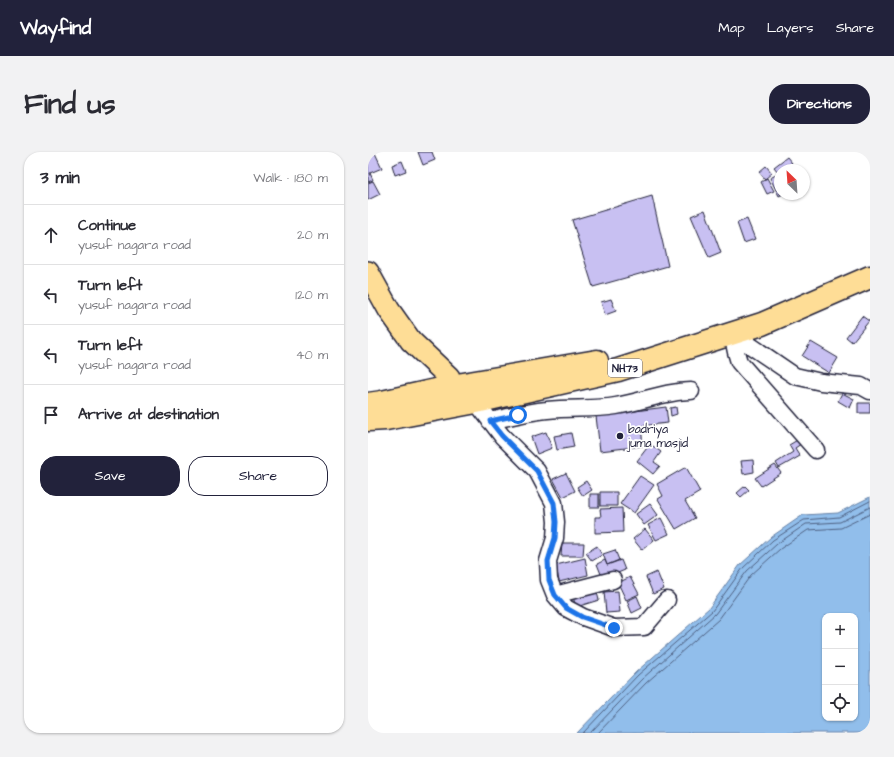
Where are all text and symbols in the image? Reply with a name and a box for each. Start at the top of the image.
text: Wayfind [20,15,91,42]
text: Map [718,18,745,38]
text: Layers [767,18,814,38]
text: Share [836,18,874,38]
button: Directions [769,84,870,124]
text: Find us [24,85,115,124]
north arrow [774,164,810,200]
text: 3 min [40,166,80,190]
text: Walk · 180 m [253,169,328,187]
text: Continue [78,215,136,236]
icon: ahead [40,224,62,246]
text: 20 m [297,226,328,244]
text: yusuf nagara road [78,236,191,254]
text: Turn left [78,275,142,296]
icon: left [40,284,62,306]
text: 120 m [295,286,328,304]
text: yusuf nagara road [78,296,191,314]
text: Turn left [78,335,142,356]
icon: left [40,344,62,366]
text: 40 m [296,346,328,364]
text: yusuf nagara road [78,356,191,374]
road number: NH73 [608,359,642,377]
icon: arrive [40,404,62,426]
text: Arrive at destination [78,404,219,425]
route start [509,406,527,424]
place label: badriya juma masjid [626,421,688,452]
marker: badriya juma masjid [615,431,625,441]
button: Save [40,456,180,496]
button: Share [188,456,328,496]
map controls [822,613,858,721]
button: + [822,613,858,649]
route end [605,619,623,637]
button: − [822,649,858,685]
button: locate [822,685,858,721]

